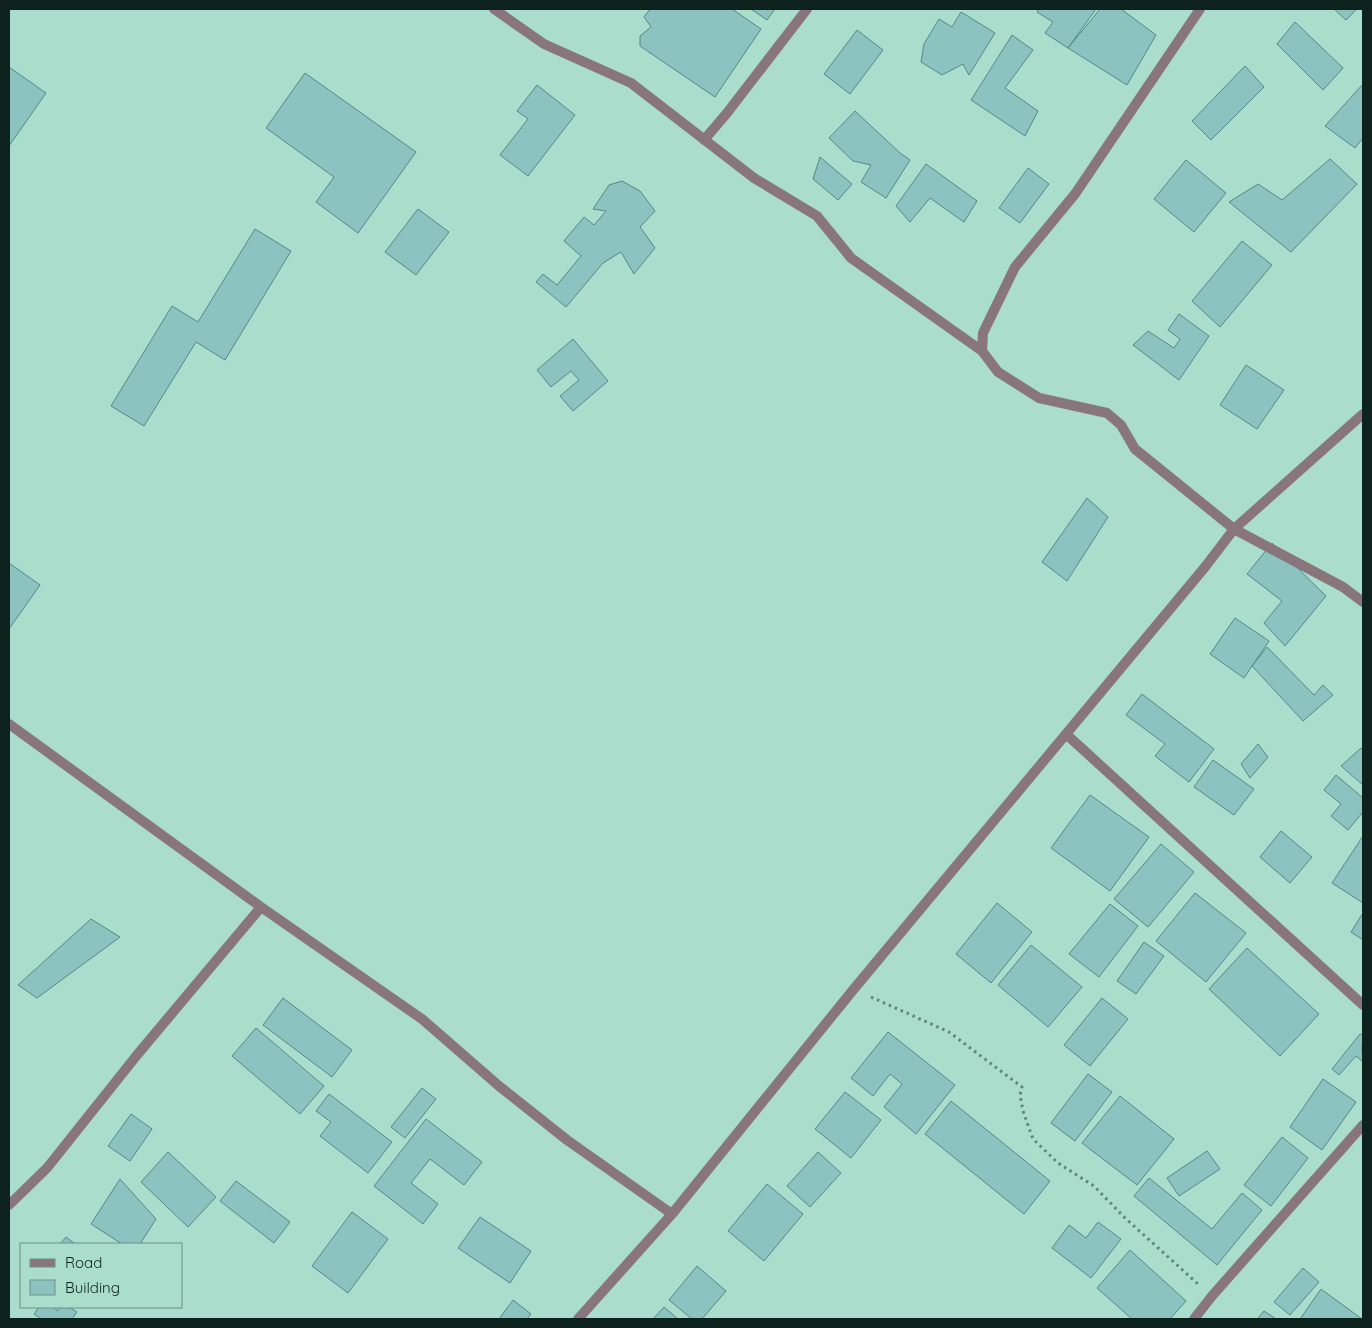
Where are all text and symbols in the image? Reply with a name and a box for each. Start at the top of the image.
legend [20,1243,182,1308]
text: Road [65,1253,102,1272]
text: Building [65,1278,120,1297]

